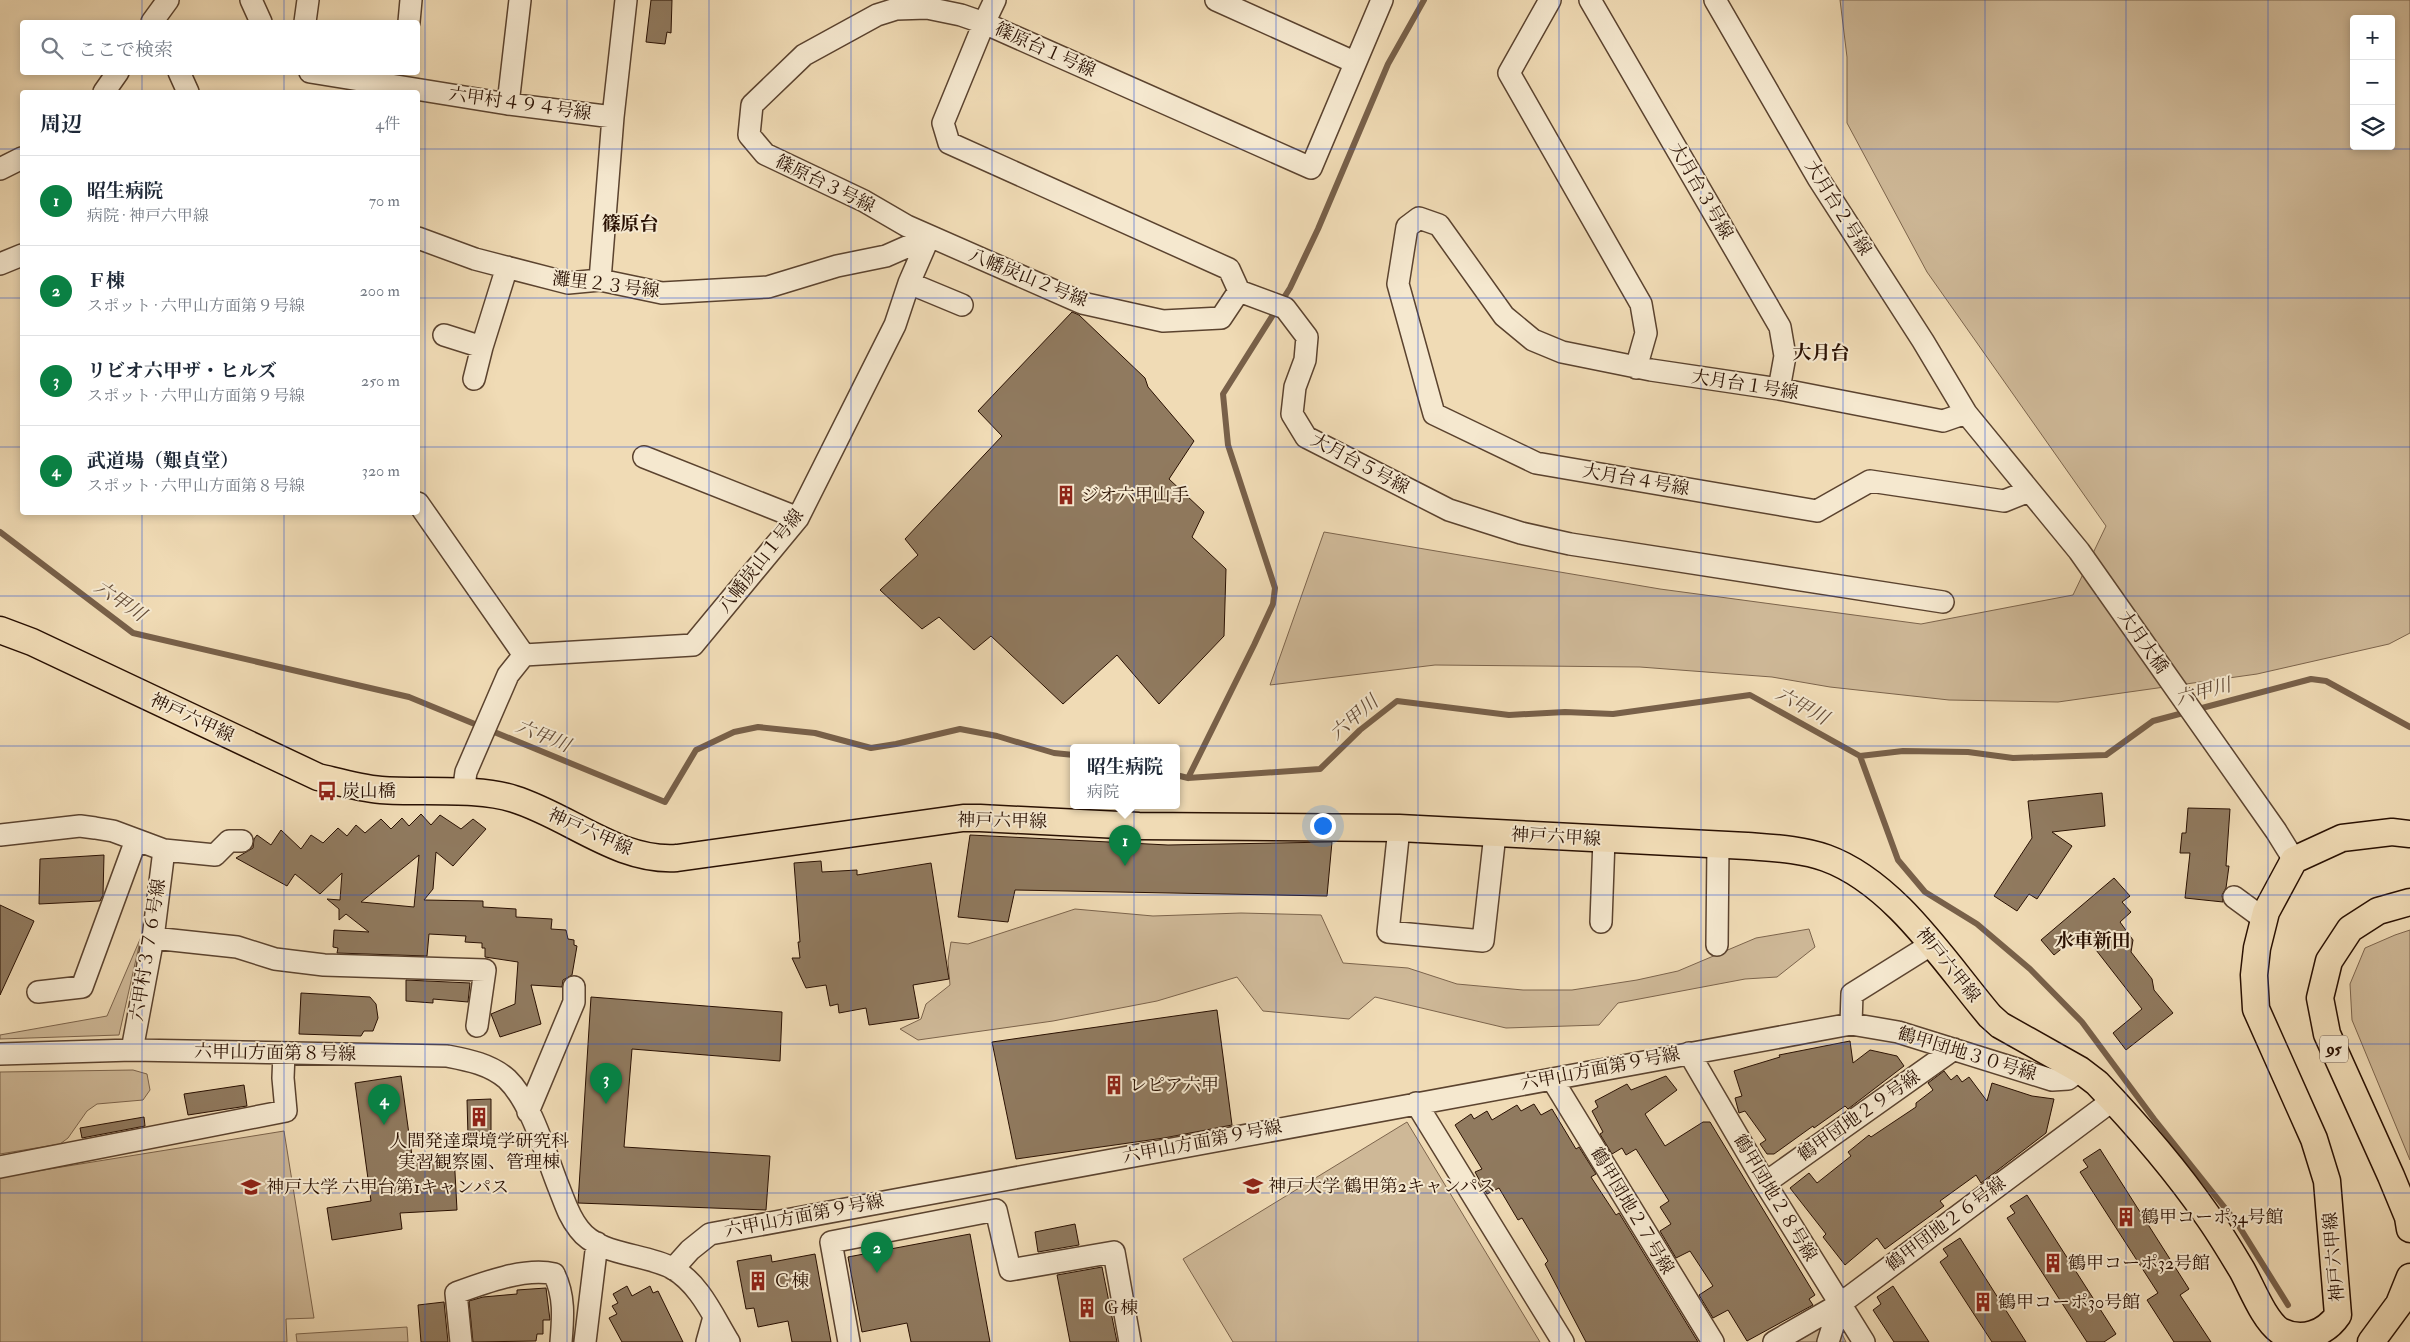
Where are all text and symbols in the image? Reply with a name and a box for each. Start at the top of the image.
map controls [2350,15,2395,150]
button: + [2350,15,2395,60]
street label: 篠原台１号線 [991,18,1099,82]
search box [20,20,420,75]
icon: search [38,34,66,62]
text: ここで検索 [78,38,173,62]
button: − [2350,60,2395,105]
street label: 六甲村４９４号線 [447,83,593,125]
button: layers [2350,105,2395,150]
text: 周辺 [40,111,82,138]
text: 4件 [375,114,400,134]
street label: 大月台３号線 [1664,138,1738,244]
street label: 篠原台３号線 [771,150,879,218]
street label: 大月台２号線 [1800,156,1876,260]
text: 昭生病院 [87,179,163,203]
text: 1 [53,191,59,211]
text: 70 m [369,191,400,211]
text: 病院 · 神戸六甲線 [87,206,209,226]
district label: 篠原台 [601,212,659,236]
street label: 八幡炭山２号線 [965,244,1091,312]
street label: 灘里２３号線 [551,267,661,303]
text: Ｆ棟 [87,269,125,293]
text: 2 [52,281,60,301]
text: 200 m [360,281,400,301]
text: スポット · 六甲山方面第９号線 [87,296,305,316]
district label: 大月台 [1792,341,1850,365]
text: リビオ六甲ザ・ヒルズ [87,359,276,383]
street label: 大月台１号線 [1690,365,1800,405]
text: 3 [53,371,59,391]
text: 250 m [361,371,400,391]
text: スポット · 六甲山方面第９号線 [87,386,305,406]
street label: 大月台５号線 [1307,428,1413,500]
text: 武道場（艱貞堂） [87,449,239,473]
street label: 大月台４号線 [1581,459,1691,501]
text: 4 [52,461,60,481]
text: 320 m [362,461,400,481]
text: スポット · 六甲山方面第８号線 [87,476,305,496]
building icon: ジオ六甲山手 [1055,484,1077,506]
place label: ジオ六甲山手 [1081,484,1189,507]
street label: 八幡炭山１号線 [713,504,809,618]
water label: 六甲川 [90,575,152,628]
street label: 大月大橋 [2113,606,2173,678]
water label: 六甲川 [2172,673,2236,711]
water label: 六甲川 [1771,682,1834,731]
street label: 神戸六甲線 [146,689,238,747]
water label: 六甲川 [1325,689,1385,746]
water label: 六甲川 [512,714,576,759]
popup [1070,744,1180,809]
text: 昭生病院 [1087,755,1163,779]
bus stop icon: 炭山橋 [316,780,338,802]
place label: 炭山橋 [342,780,396,803]
text: 病院 [1087,782,1119,802]
street label: 神戸六甲線 [544,803,636,861]
street label: 神戸六甲線 [957,809,1047,833]
your location [1310,813,1336,839]
street label: 神戸六甲線 [1510,823,1602,851]
pin: 1 [1109,825,1141,866]
street label: 六甲村３７６号線 [125,877,171,1023]
street label: 神戸六甲線 [1911,923,1985,1007]
district label: 水車新田 [2055,929,2131,953]
street label: 鶴甲団地３０号線 [1895,1022,2039,1086]
road number: 95 [2320,1036,2348,1062]
street label: 六甲山方面第８号線 [194,1040,356,1066]
street label: 六甲山方面第９号線 [1518,1042,1682,1096]
pin: 3 [590,1063,622,1104]
street label: 鶴甲団地２９号線 [1793,1065,1925,1167]
building icon: レピア六甲 [1103,1074,1125,1096]
place label: レピア六甲 [1129,1074,1219,1097]
pin: 4 [368,1084,400,1125]
building icon: 人間発達環境学研究科 実習観察園、管理棟 [468,1106,490,1128]
street label: 六甲山方面第９号線 [1120,1115,1284,1169]
place label: 人間発達環境学研究科 実習観察園、管理棟 [389,1130,569,1174]
street label: 鶴甲団地２８号線 [1728,1130,1822,1266]
street label: 鶴甲団地２７号線 [1585,1143,1679,1279]
street label: 鶴甲団地２６号線 [1882,1171,2010,1277]
school or university icon: 神戸大学 鶴甲第2キャンパス [1242,1175,1264,1197]
place label: 神戸大学 鶴甲第2キャンパス [1268,1175,1496,1198]
school or university icon: 神戸大学 六甲台第1キャンパス [240,1176,262,1198]
place label: 神戸大学 六甲台第1キャンパス [266,1176,509,1199]
street label: 六甲山方面第９号線 [722,1189,886,1243]
building icon: 鶴甲コーポ34号館 [2115,1206,2137,1228]
place label: 鶴甲コーポ34号館 [2141,1206,2284,1229]
street label: 神戸六甲線 [2319,1211,2349,1303]
pin: 2 [861,1232,893,1273]
building icon: 鶴甲コーポ32号館 [2042,1252,2064,1274]
place label: 鶴甲コーポ32号館 [2068,1252,2210,1275]
building icon: Ｃ棟 [747,1270,769,1292]
place label: Ｃ棟 [773,1270,809,1293]
building icon: 鶴甲コーポ30号館 [1972,1291,1994,1313]
place label: 鶴甲コーポ30号館 [1998,1291,2140,1314]
building icon: Ｇ棟 [1076,1297,1098,1319]
place label: Ｇ棟 [1102,1297,1138,1320]

